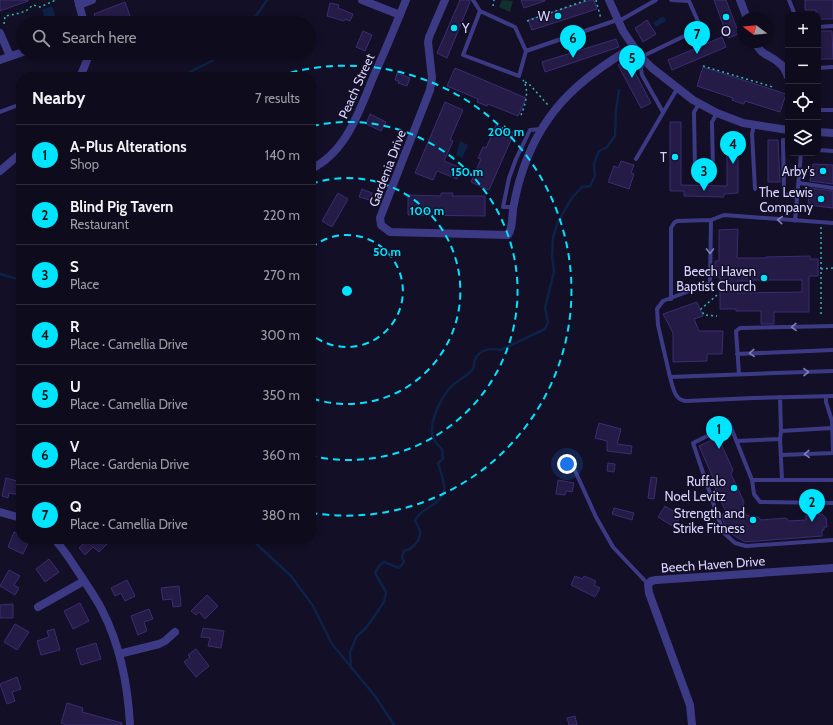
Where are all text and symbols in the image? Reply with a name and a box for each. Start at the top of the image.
place label: W [538,8,551,24]
marker: W [553,11,563,21]
marker: O [721,12,731,22]
north arrow [737,12,773,48]
map controls [785,12,821,156]
button: + [785,12,821,48]
search box [16,16,316,60]
place label: Y [461,20,470,36]
pin: 7 [684,21,710,54]
marker: Y [449,23,459,33]
place label: O [721,23,731,39]
pin: 6 [560,25,586,58]
icon: search [30,27,52,49]
text: Search here [62,29,137,47]
pin: 5 [619,45,645,78]
button: − [785,48,821,84]
street label: Peach Street [335,50,378,121]
button: locate [785,84,821,120]
text: Nearby [32,88,85,108]
text: 7 results [255,90,300,106]
button: layers [785,120,821,156]
text: 200 m [488,124,524,139]
street label: Gardenia Drive [365,127,409,209]
pin: 4 [720,131,746,164]
text: A-Plus Alterations [70,138,187,156]
text: 1 [43,147,47,163]
text: 140 m [265,147,300,163]
place label: T [660,149,667,165]
marker: T [670,152,680,162]
text: Shop [70,156,99,172]
pin: 3 [691,158,717,191]
place label: Arby's [782,163,816,179]
text: 150 m [451,164,483,179]
marker: Arby's [818,166,828,176]
place label: The Lewis Company [759,184,814,215]
marker: The Lewis Company [816,194,826,204]
text: Blind Pig Tavern [70,198,173,216]
text: 100 m [410,203,444,218]
text: 2 [42,207,48,223]
text: 220 m [263,207,300,223]
one-way arrow [777,215,783,224]
text: Restaurant [70,216,129,232]
text: 50 m [373,244,401,259]
one-way arrow [706,248,714,254]
text: S [70,258,79,276]
place label: Beech Haven Baptist Church [676,263,756,294]
text: 3 [41,267,49,283]
text: 270 m [263,267,300,283]
marker: Beech Haven Baptist Church [759,273,769,283]
text: Place [70,276,99,292]
centre of rings [340,284,354,298]
text: R [70,318,79,336]
one-way arrow [791,322,797,331]
text: 4 [41,327,49,343]
text: 300 m [260,327,300,343]
text: Place · Camellia Drive [70,336,188,352]
one-way arrow [749,349,755,357]
one-way arrow [803,367,809,376]
text: U [70,378,81,396]
text: 5 [42,387,48,403]
text: 350 m [263,387,300,403]
text: Place · Camellia Drive [70,396,188,412]
pin: 1 [706,416,732,449]
text: V [70,438,79,456]
text: 6 [41,447,49,463]
text: 360 m [262,447,300,463]
one-way arrow [804,450,810,458]
your location [557,454,577,474]
text: Place · Gardenia Drive [70,456,189,472]
place label: Ruffalo Noel Levitz [665,473,726,504]
marker: Ruffalo Noel Levitz [729,483,739,493]
pin: 2 [799,489,825,522]
text: Q [70,498,81,516]
place label: Strength and Strike Fitness [673,505,746,536]
text: 7 [42,507,48,523]
text: 380 m [262,507,300,523]
marker: Strength and Strike Fitness [748,515,758,525]
text: Place · Camellia Drive [70,516,188,532]
street label: Beech Haven Drive [660,552,766,576]

